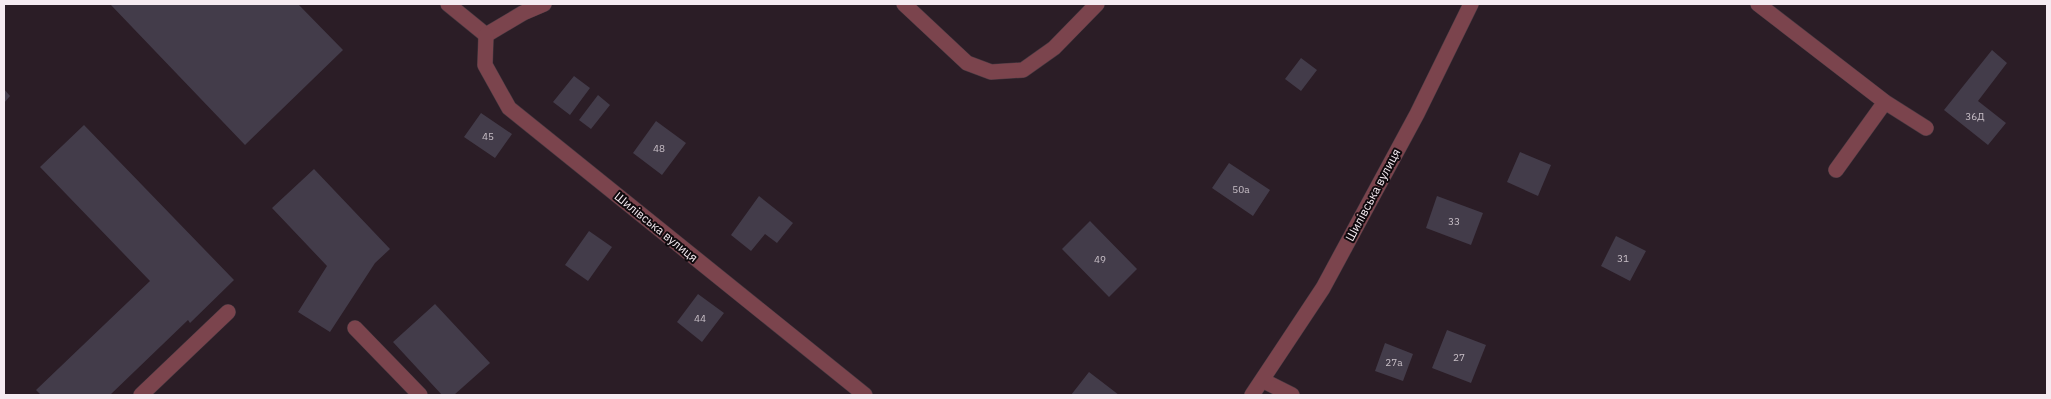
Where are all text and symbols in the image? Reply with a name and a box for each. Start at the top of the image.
house number: 36Д [1965,110,1985,123]
house number: 45 [482,130,494,143]
house number: 48 [653,142,665,155]
street label: Шилівська вулиця [1342,146,1403,244]
house number: 50а [1232,183,1250,196]
street label: Шилівська вулиця [612,188,701,265]
house number: 33 [1448,215,1460,228]
house number: 31 [1617,252,1629,265]
house number: 49 [1094,253,1106,266]
house number: 44 [694,312,706,325]
house number: 27 [1453,351,1465,364]
house number: 27а [1385,356,1403,369]

